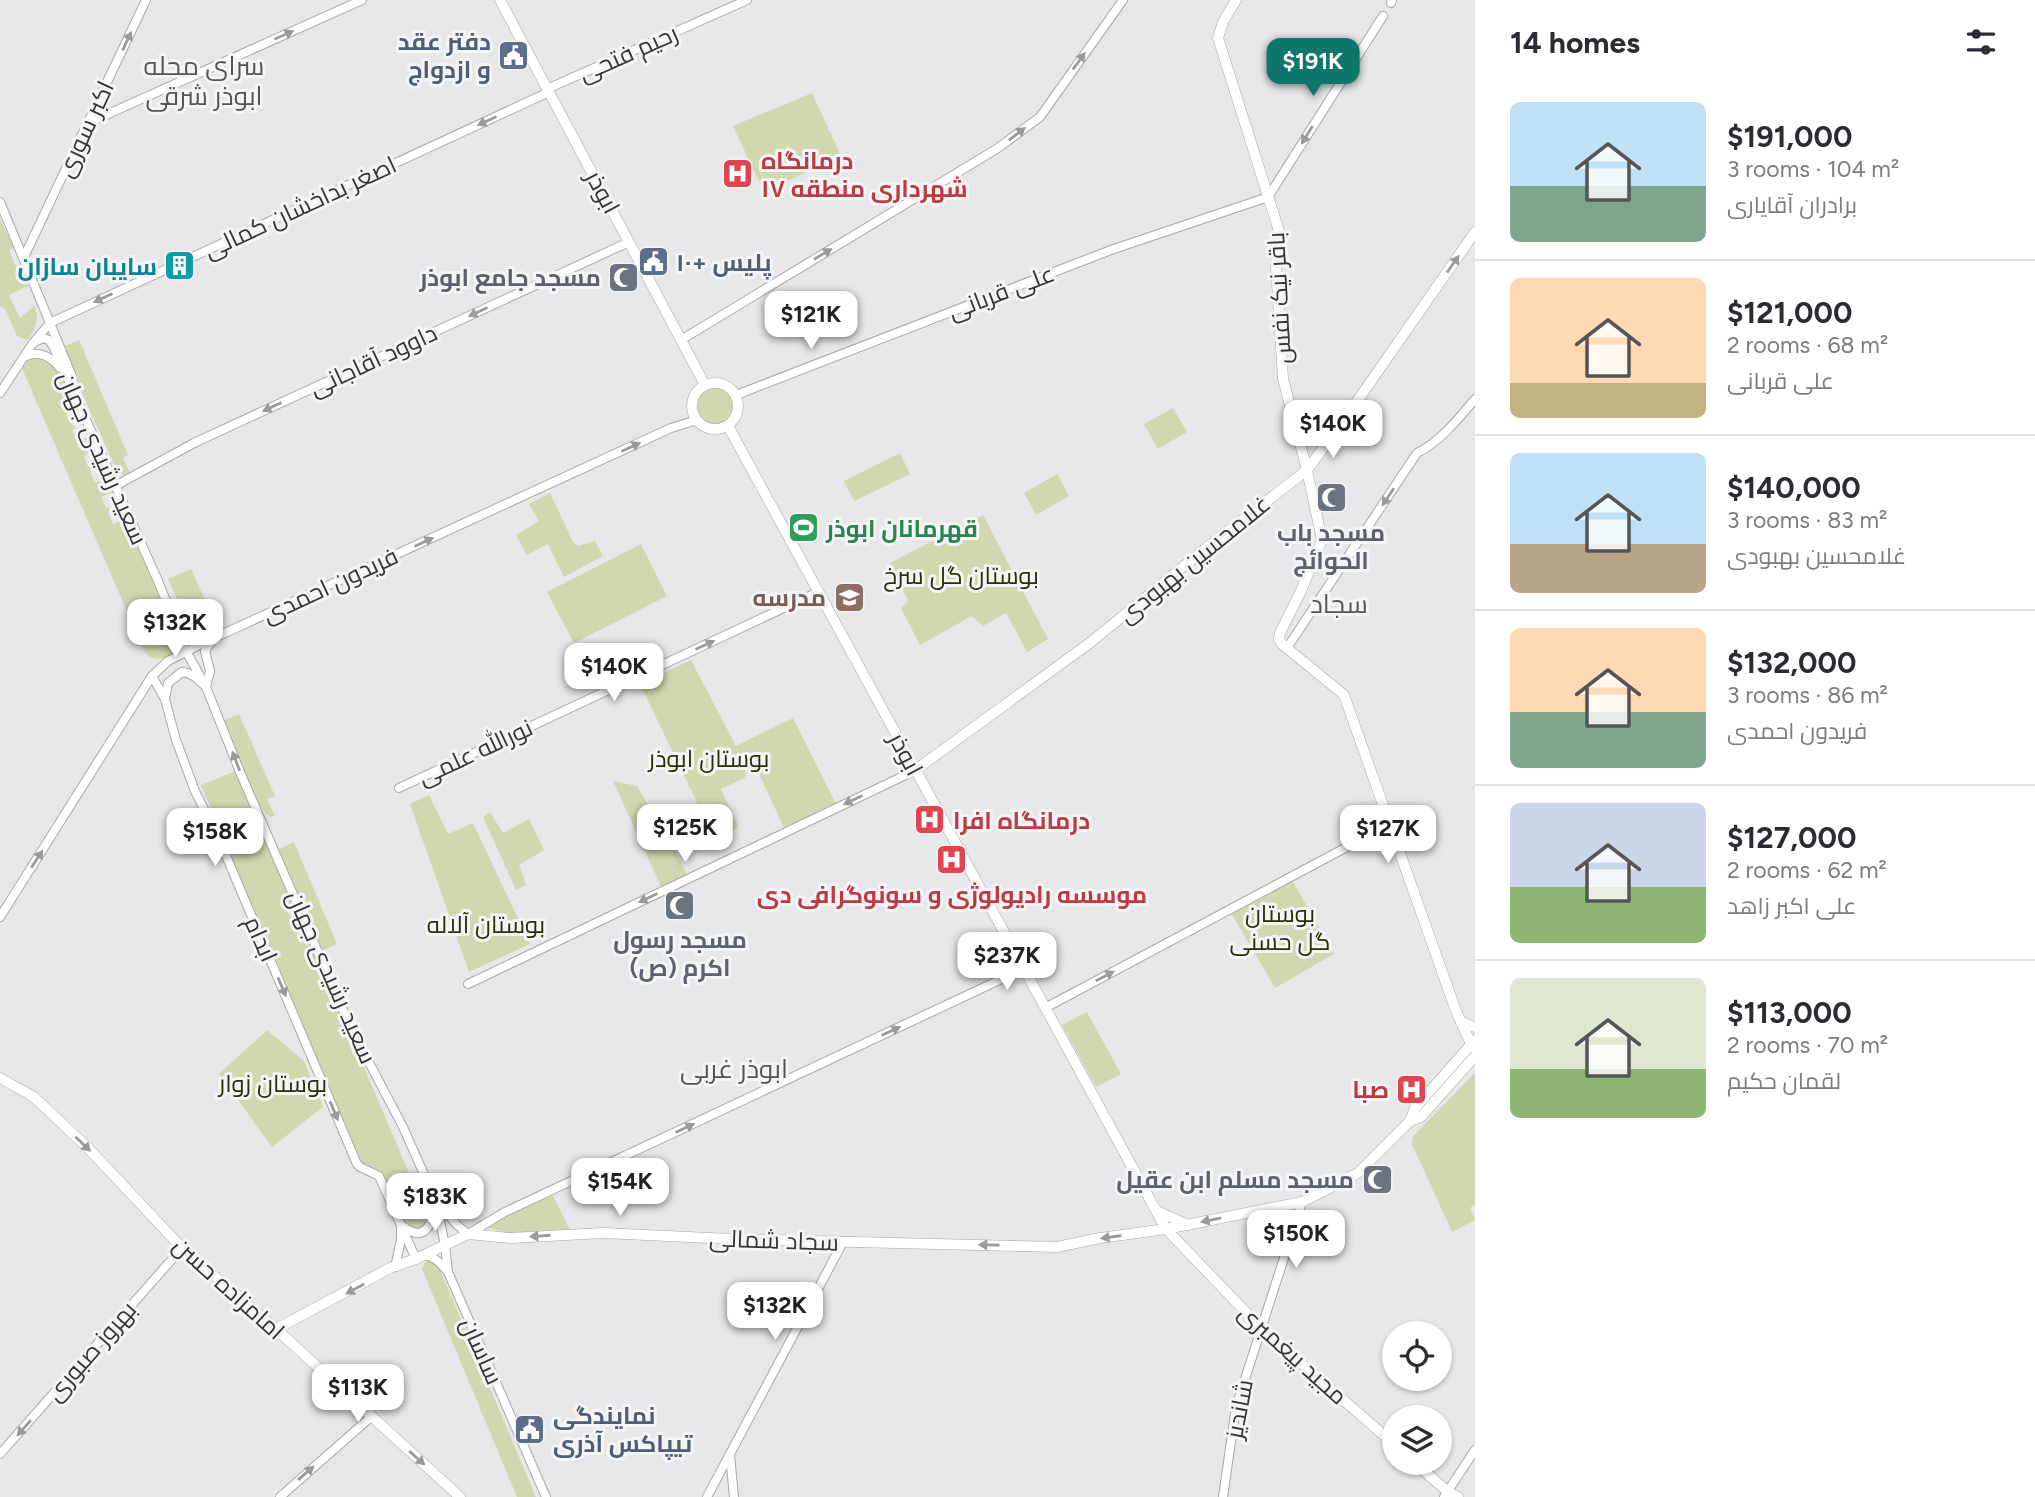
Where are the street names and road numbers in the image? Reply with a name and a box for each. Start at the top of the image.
street label: رحیم فتحی [574,18,683,90]
street label: اکبر سوری [50,76,120,182]
street label: اصغر بداخشان کمالی [199,150,401,264]
street label: ابوذر [579,164,626,219]
street label: باقر نیک نفس [1261,231,1297,365]
street label: علی قربانی [944,258,1058,326]
street label: داوود آقاجانی [304,318,442,402]
street label: سعید رشیدی جهان [52,367,154,549]
street label: غلامحسین بهبودی [1112,489,1276,629]
street label: فریدون احمدی [258,541,402,629]
street label: نورالله علمی [413,712,537,791]
street label: ابوذر [882,726,929,781]
street label: سعید رشیدی جهان [281,886,383,1068]
street label: ابدام [236,912,284,967]
street label: سجاد شمالی [709,1223,839,1257]
street label: امامزاده حسن [167,1230,291,1346]
street label: بهروز صبوری [40,1295,142,1407]
street label: مجید پیغمبری [1231,1298,1353,1412]
street label: ساسان [455,1313,509,1389]
street label: شاندیز [1219,1377,1259,1443]

